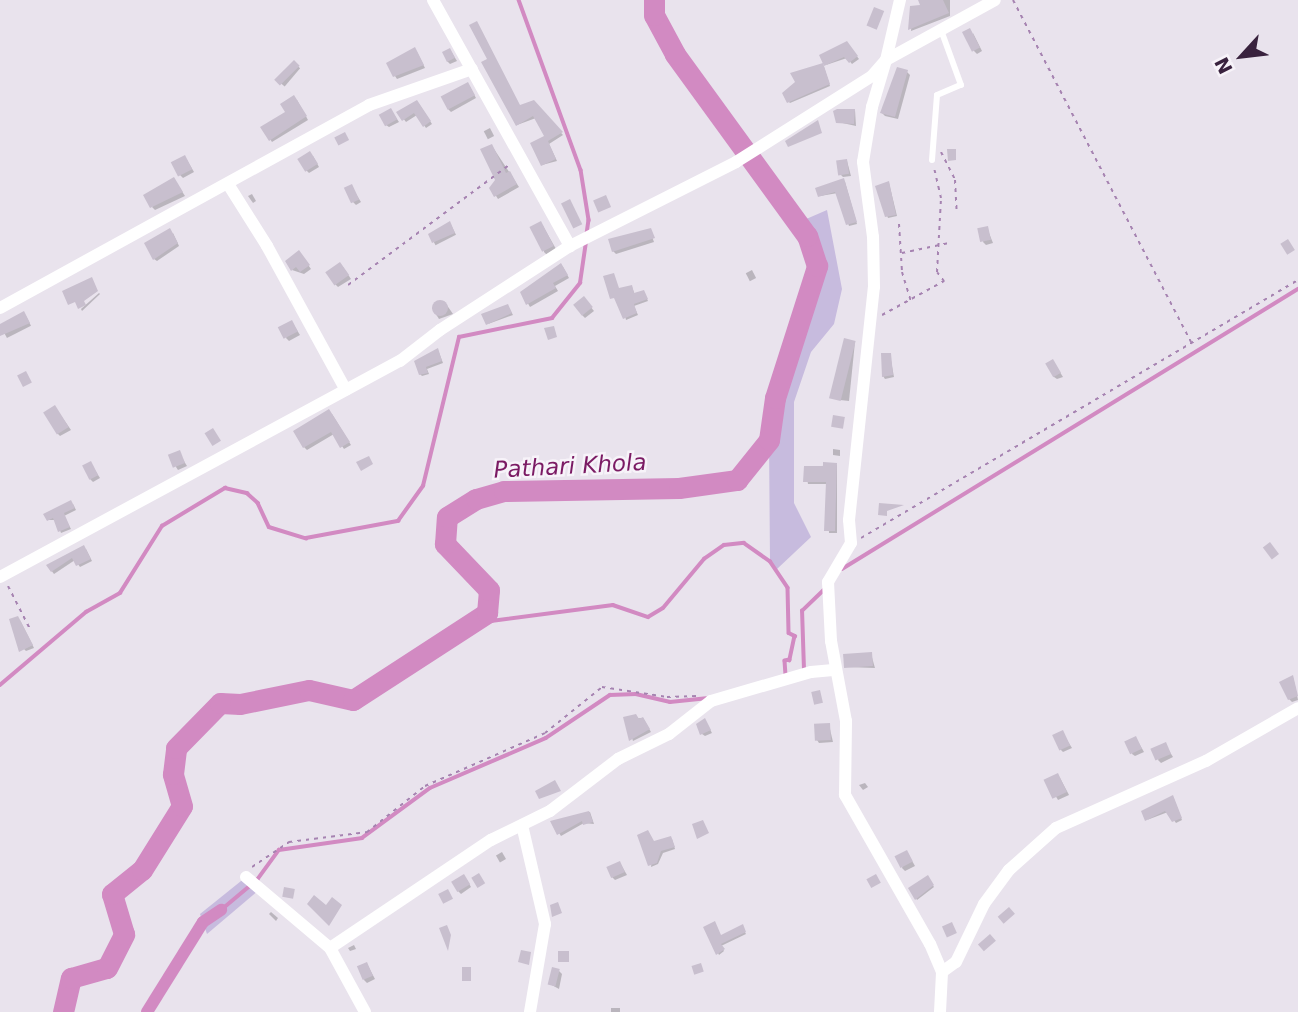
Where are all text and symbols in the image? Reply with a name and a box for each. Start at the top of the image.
north arrow [1207,21,1277,91]
text: N [1210,53,1237,78]
water label: Pathari Khola [493,448,647,484]

